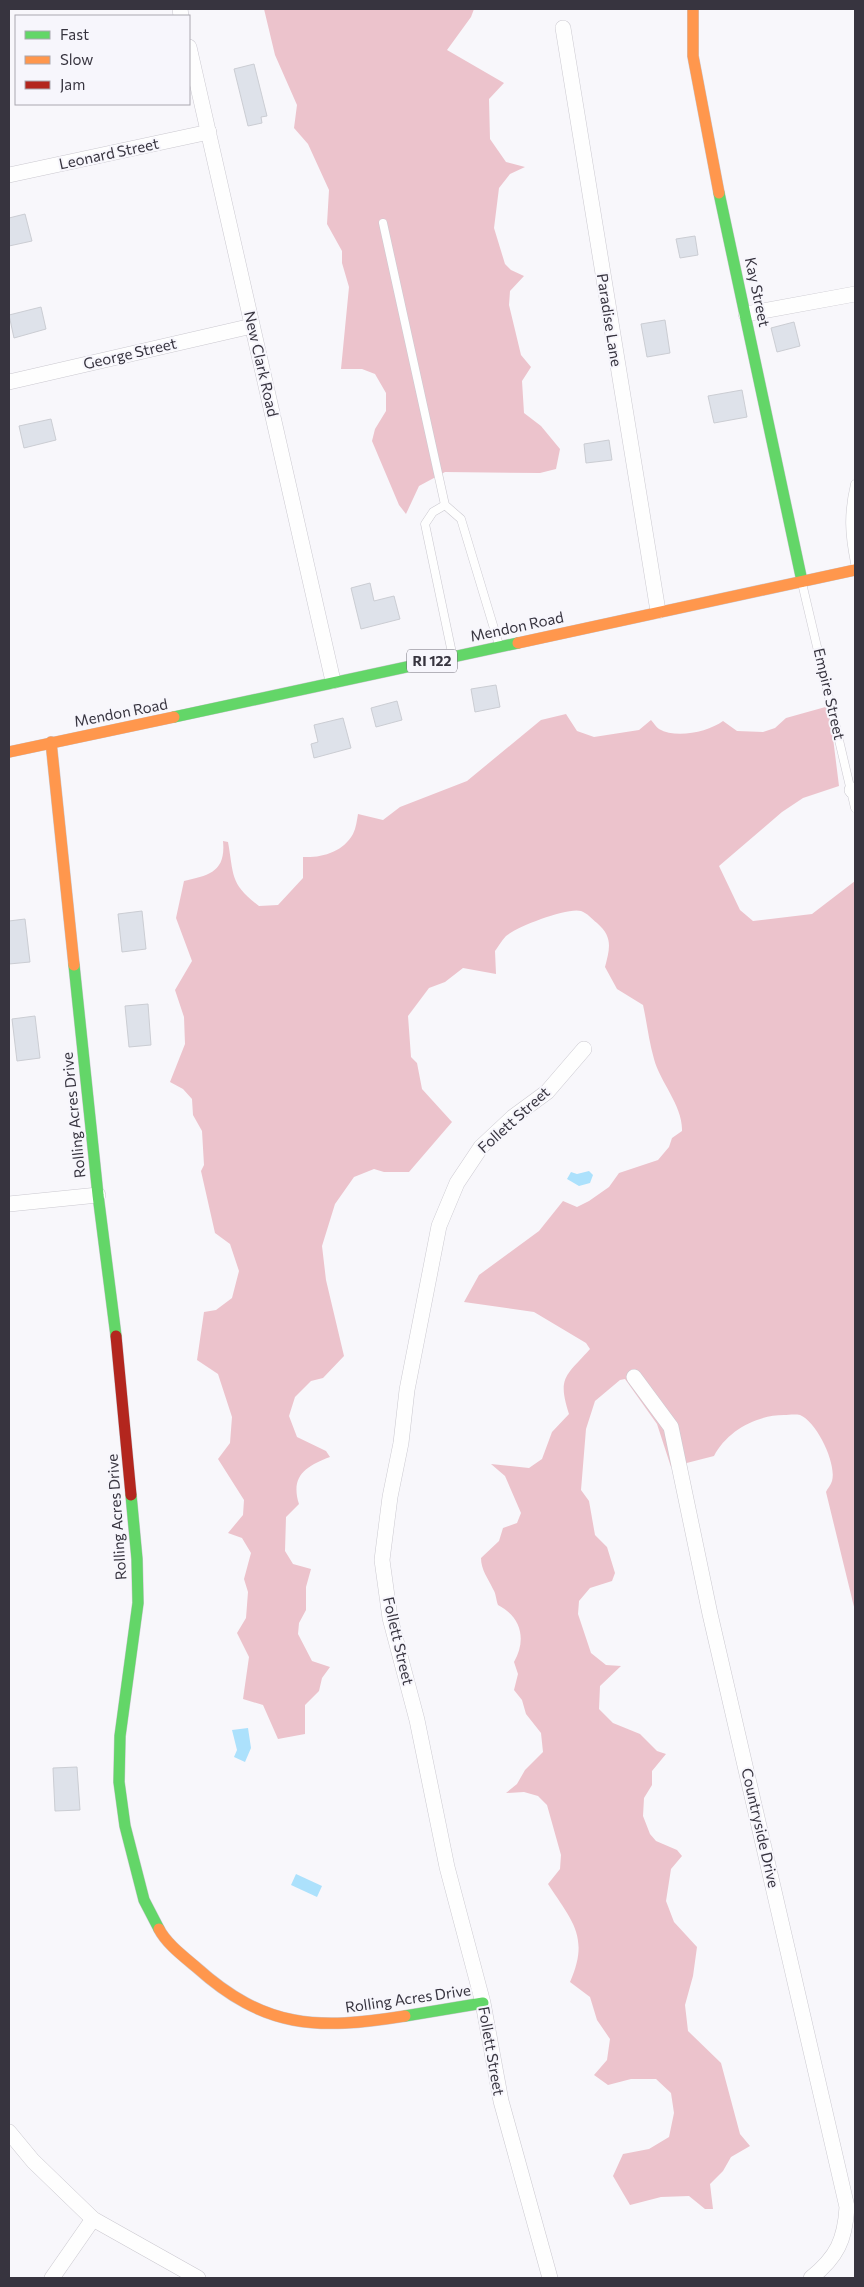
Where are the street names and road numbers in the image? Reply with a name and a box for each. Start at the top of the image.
street label: Leonard Street [57,134,160,172]
street label: Kay Street [742,255,774,328]
street label: Paradise Lane [594,272,626,368]
street label: New Clark Road [241,309,283,418]
street label: George Street [81,334,178,372]
street label: Mendon Road [468,607,565,645]
street label: Empire Street [811,646,849,741]
road number: RI 122 [407,649,457,672]
street label: Mendon Road [72,694,169,730]
street label: Rolling Acres Drive [57,1051,89,1179]
street label: Follett Street [474,1082,553,1156]
street label: Rolling Acres Drive [103,1453,129,1581]
street label: Follett Street [380,1595,418,1687]
street label: Countryside Drive [738,1766,784,1890]
street label: Rolling Acres Drive [344,1980,472,2016]
street label: Follett Street [475,2005,509,2097]

